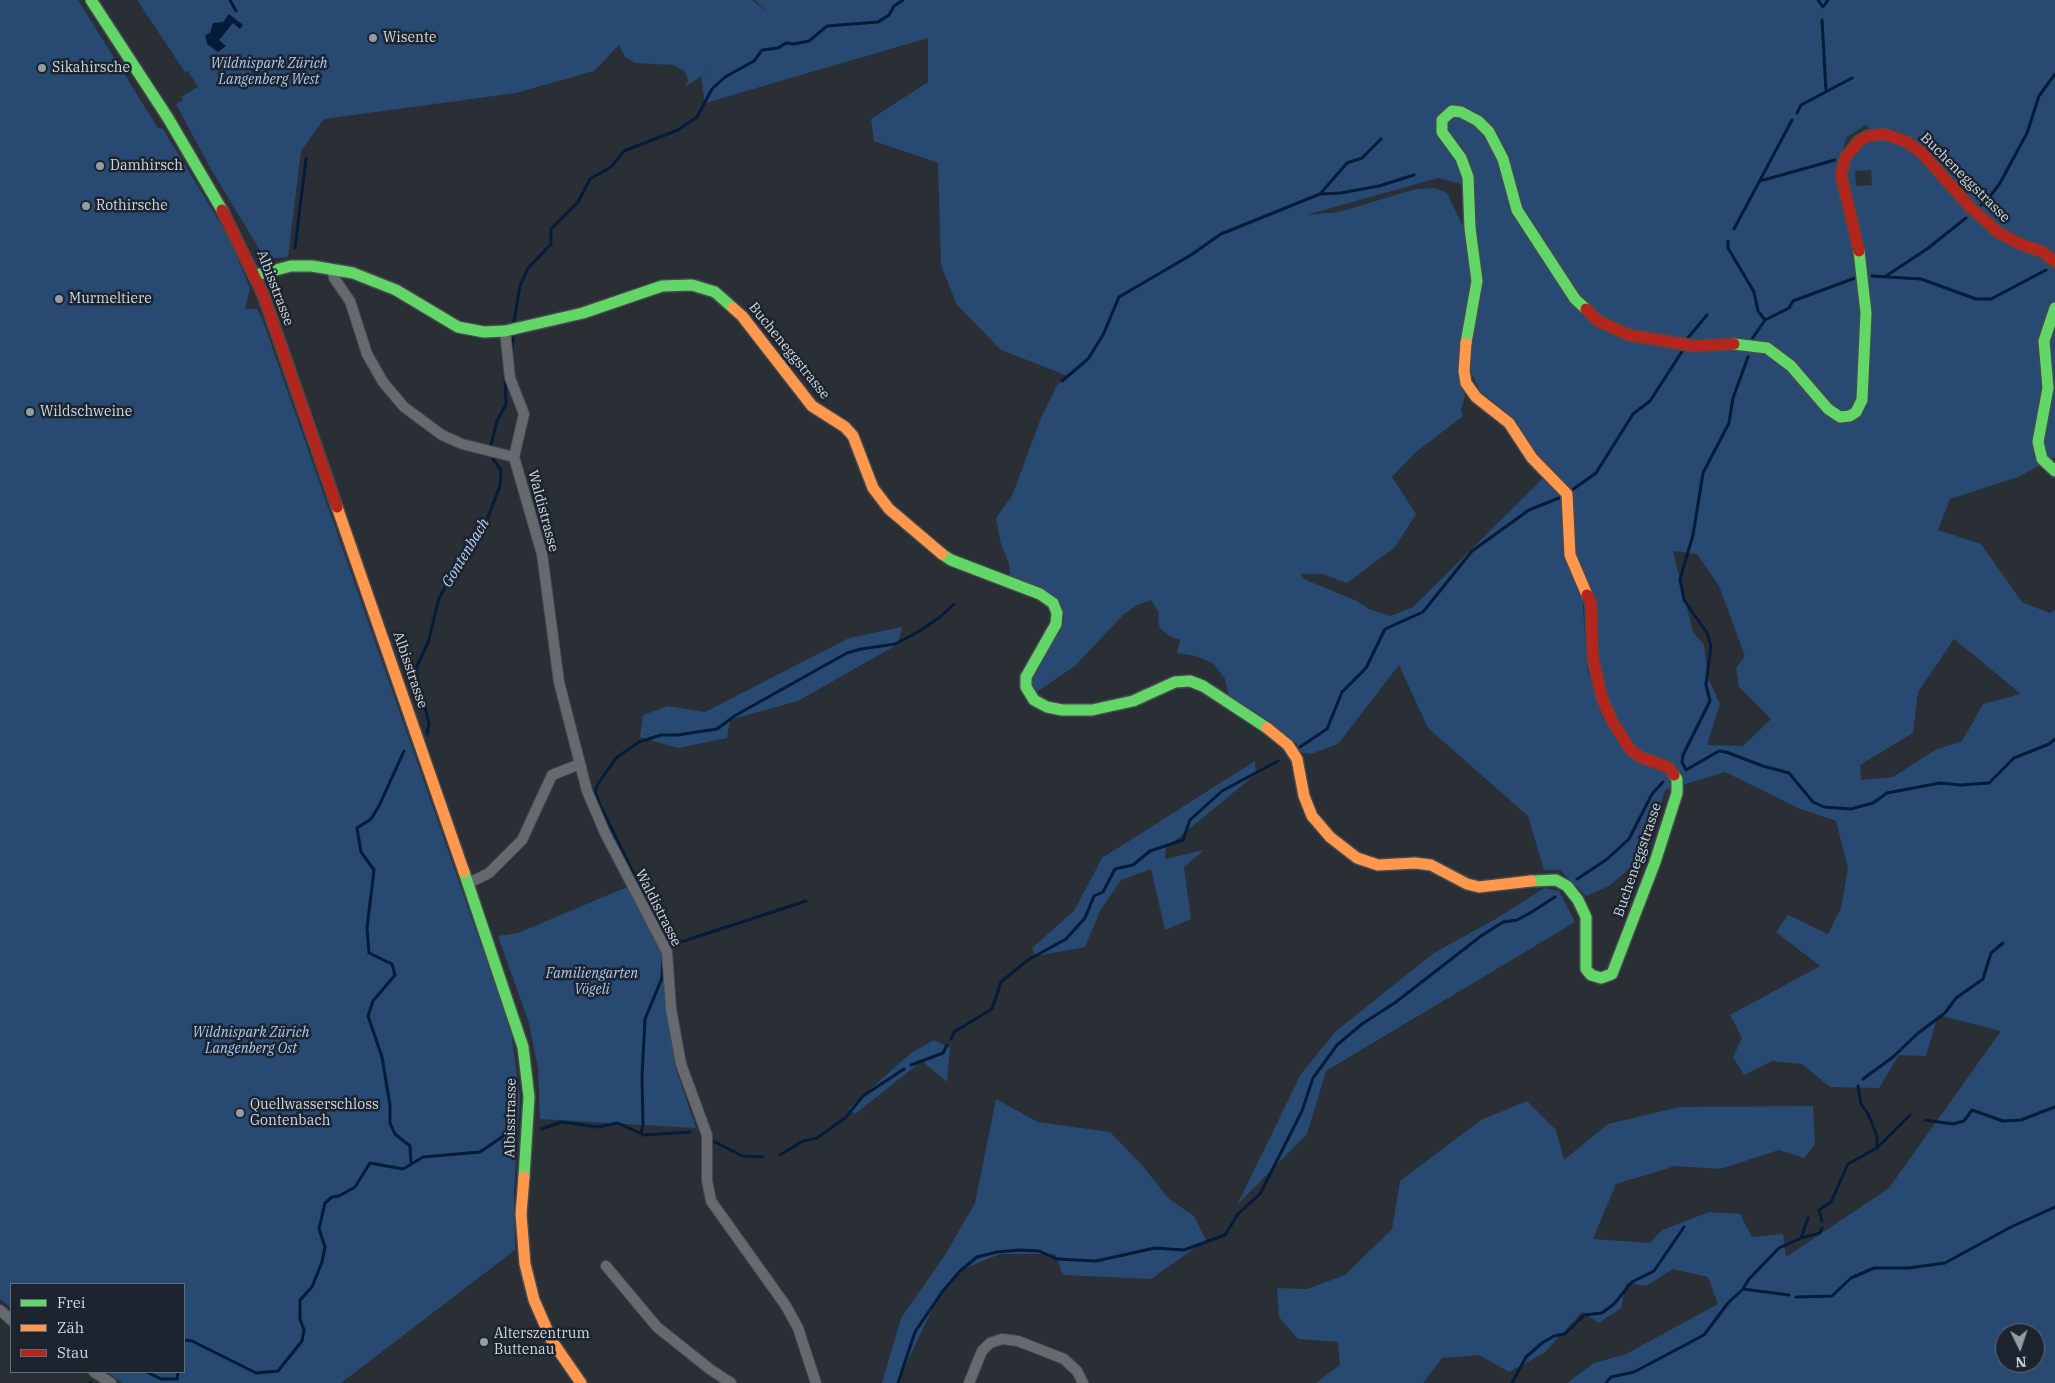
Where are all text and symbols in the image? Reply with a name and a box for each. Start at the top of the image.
place label: Wisente [383,30,436,46]
marker: Wisente [367,32,379,44]
park label: Wildnispark Zürich Langenberg West [210,56,328,88]
place label: Sikahirsche [52,60,130,76]
marker: Sikahirsche [36,62,48,74]
street label: Bucheneggstrasse [1917,130,2013,226]
place label: Damhirsch [110,158,183,174]
marker: Damhirsch [94,160,106,172]
place label: Rothirsche [96,198,168,214]
marker: Rothirsche [80,200,92,212]
street label: Albisstrasse [253,248,297,328]
place label: Murmeltiere [69,291,152,307]
marker: Murmeltiere [53,293,65,305]
street label: Bucheneggstrasse [745,299,833,403]
place label: Wildschweine [40,404,132,420]
marker: Wildschweine [24,406,36,418]
street label: Waldistrasse [524,468,562,554]
water label: Gontenbach [438,515,494,591]
street label: Albisstrasse [389,630,431,710]
street label: Bucheneggstrasse [1611,801,1665,919]
street label: Waldistrasse [631,867,685,949]
park label: Familiengarten Vögeli [546,966,638,999]
park label: Wildnispark Zürich Langenberg Ost [192,1025,310,1058]
street label: Albisstrasse [502,1078,520,1158]
place label: Quellwasserschloss Gontenbach [250,1097,379,1130]
marker: Quellwasserschloss Gontenbach [234,1107,246,1119]
legend [10,1283,185,1373]
text: Frei [57,1293,85,1312]
text: Zäh [57,1318,84,1337]
north arrow [1995,1323,2045,1373]
place label: Alterszentrum Buttenau [494,1326,590,1358]
marker: Alterszentrum Buttenau [478,1336,490,1348]
text: Stau [57,1343,89,1362]
text: N [2015,1353,2027,1371]

